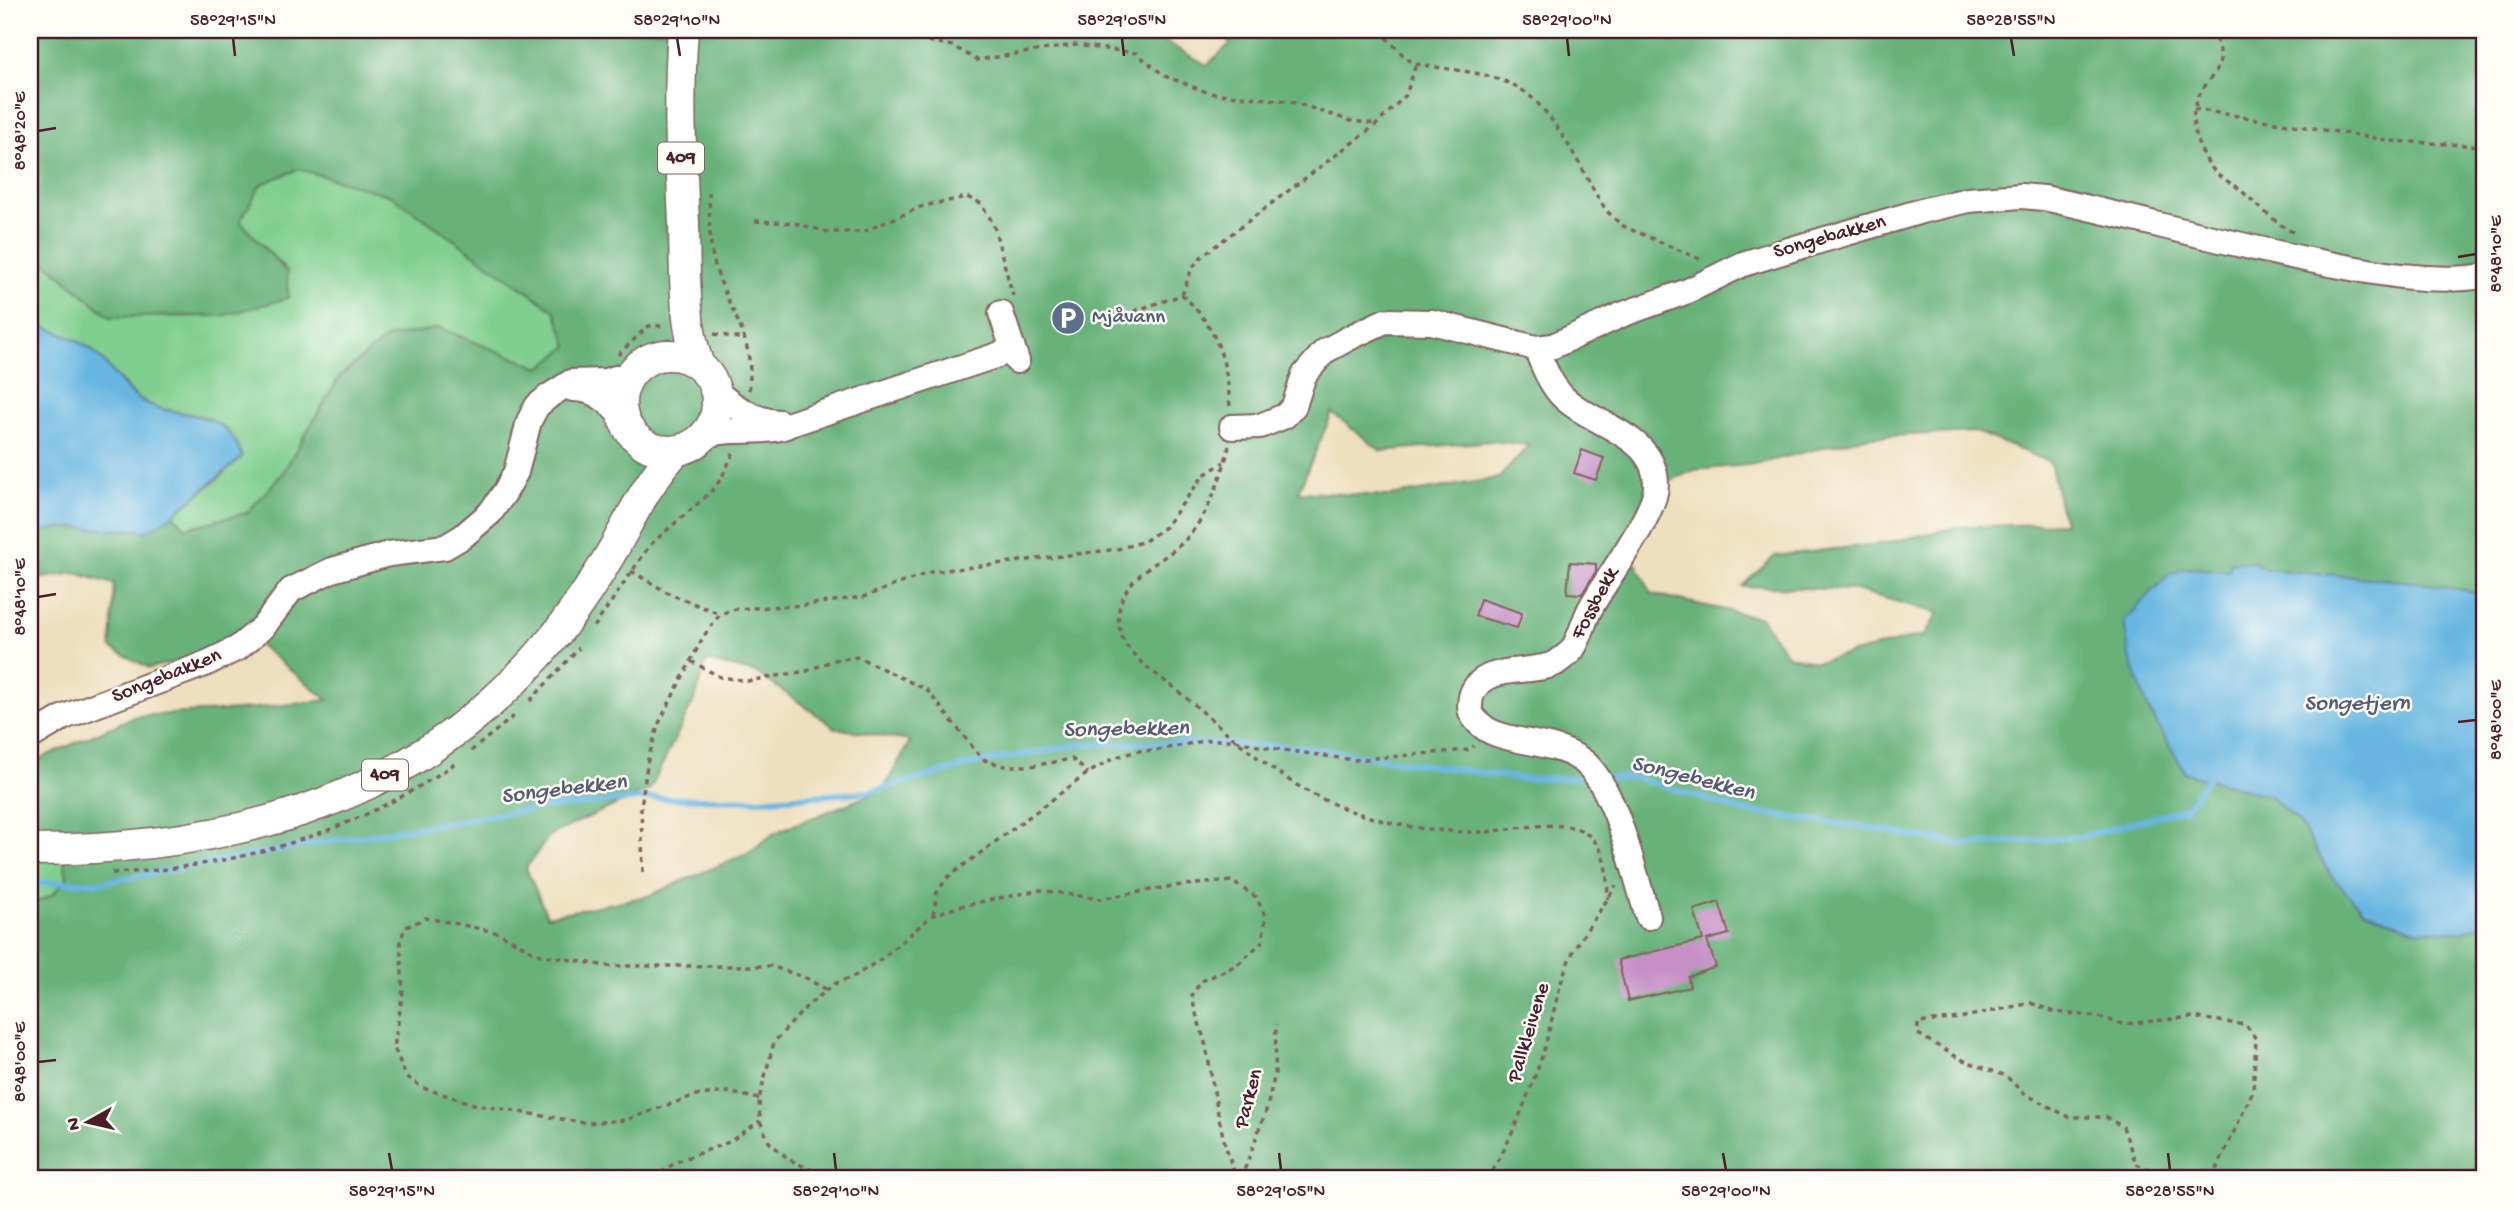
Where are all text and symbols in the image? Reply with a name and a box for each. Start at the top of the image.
text: 58°29'15"N [190,11,276,32]
text: 58°29'10"N [634,11,720,32]
text: 58°29'05"N [1078,11,1166,32]
text: 58°29'00"N [1522,11,1612,32]
text: 58°28'55"N [1967,11,2055,32]
text: 8°48'20"E [11,91,32,170]
road number: 409 [658,142,704,174]
street label: Songebakken [1771,210,1889,266]
text: 8°48'10"E [2487,215,2508,293]
parking icon: Mjåvann [1049,299,1087,337]
place label: Mjåvann [1092,306,1165,331]
text: 8°48'10"E [11,558,32,636]
street label: Fossbekk [1566,561,1627,645]
street label: Songebakken [109,644,225,710]
text: 8°48'00"E [2487,679,2508,760]
water label: Songetjern [2304,691,2411,718]
water label: Songebekken [1063,715,1190,745]
water label: Songebekken [1629,751,1758,808]
road number: 409 [362,760,408,790]
water label: Songebekken [500,769,629,811]
street label: Pallkleivene [1503,979,1557,1087]
text: 8°48'00"E [11,1021,32,1102]
street label: Parken [1230,1066,1270,1133]
north arrow [52,1086,122,1156]
text: N [62,1116,87,1132]
text: 58°29'15"N [349,1182,435,1203]
text: 58°29'10"N [793,1182,879,1203]
text: 58°29'05"N [1237,1182,1325,1203]
text: 58°29'00"N [1681,1182,1771,1203]
text: 58°28'55"N [2126,1182,2214,1203]

